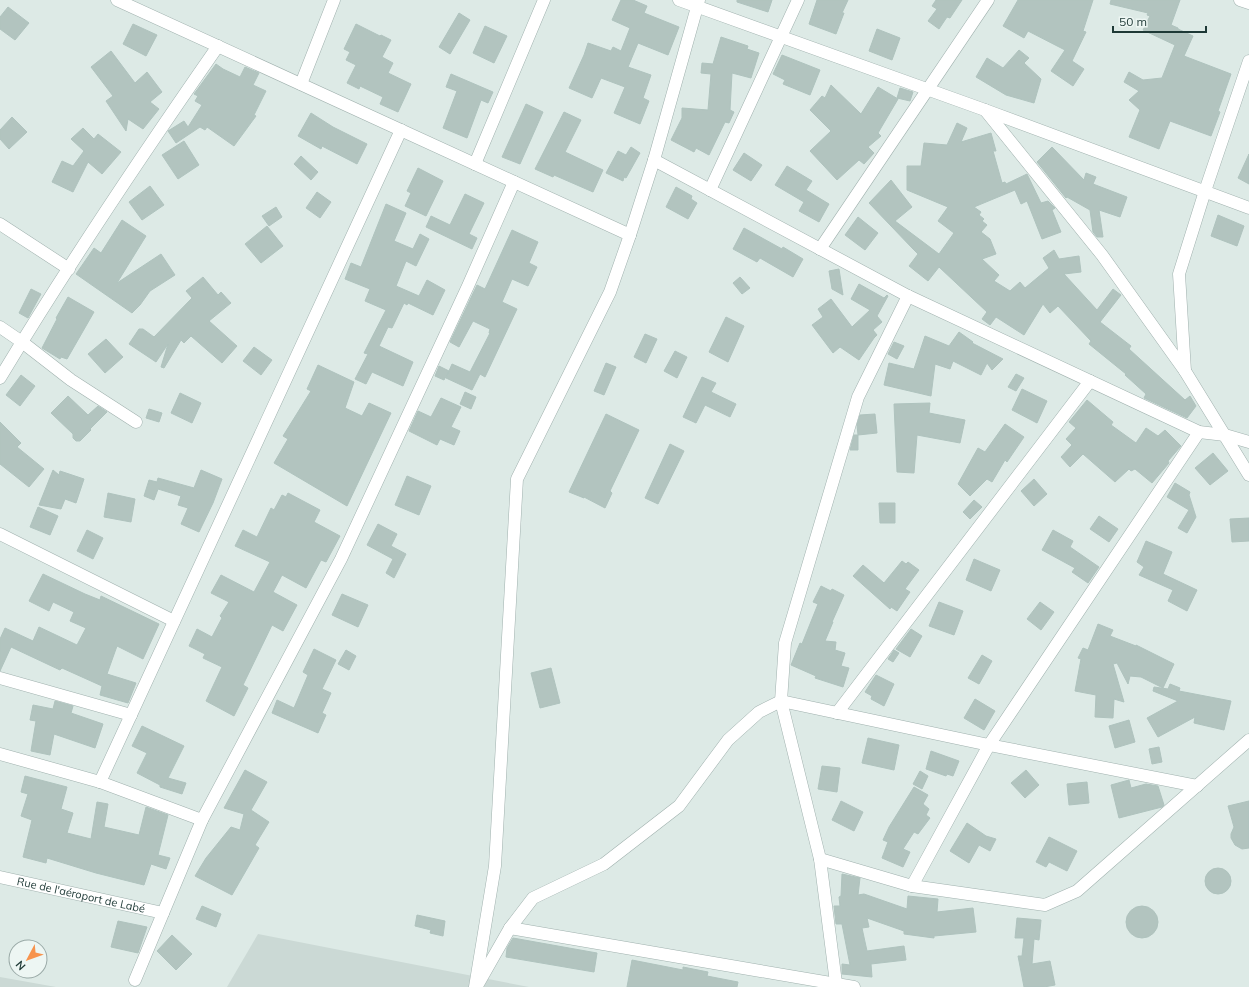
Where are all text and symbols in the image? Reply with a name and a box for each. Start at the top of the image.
scale bar [1113,8,1206,34]
text: 50 m [1119,14,1147,29]
street label: Rue de l'aéroport de Labé [16,874,146,916]
north arrow [8,939,48,979]
text: N [12,958,28,973]

